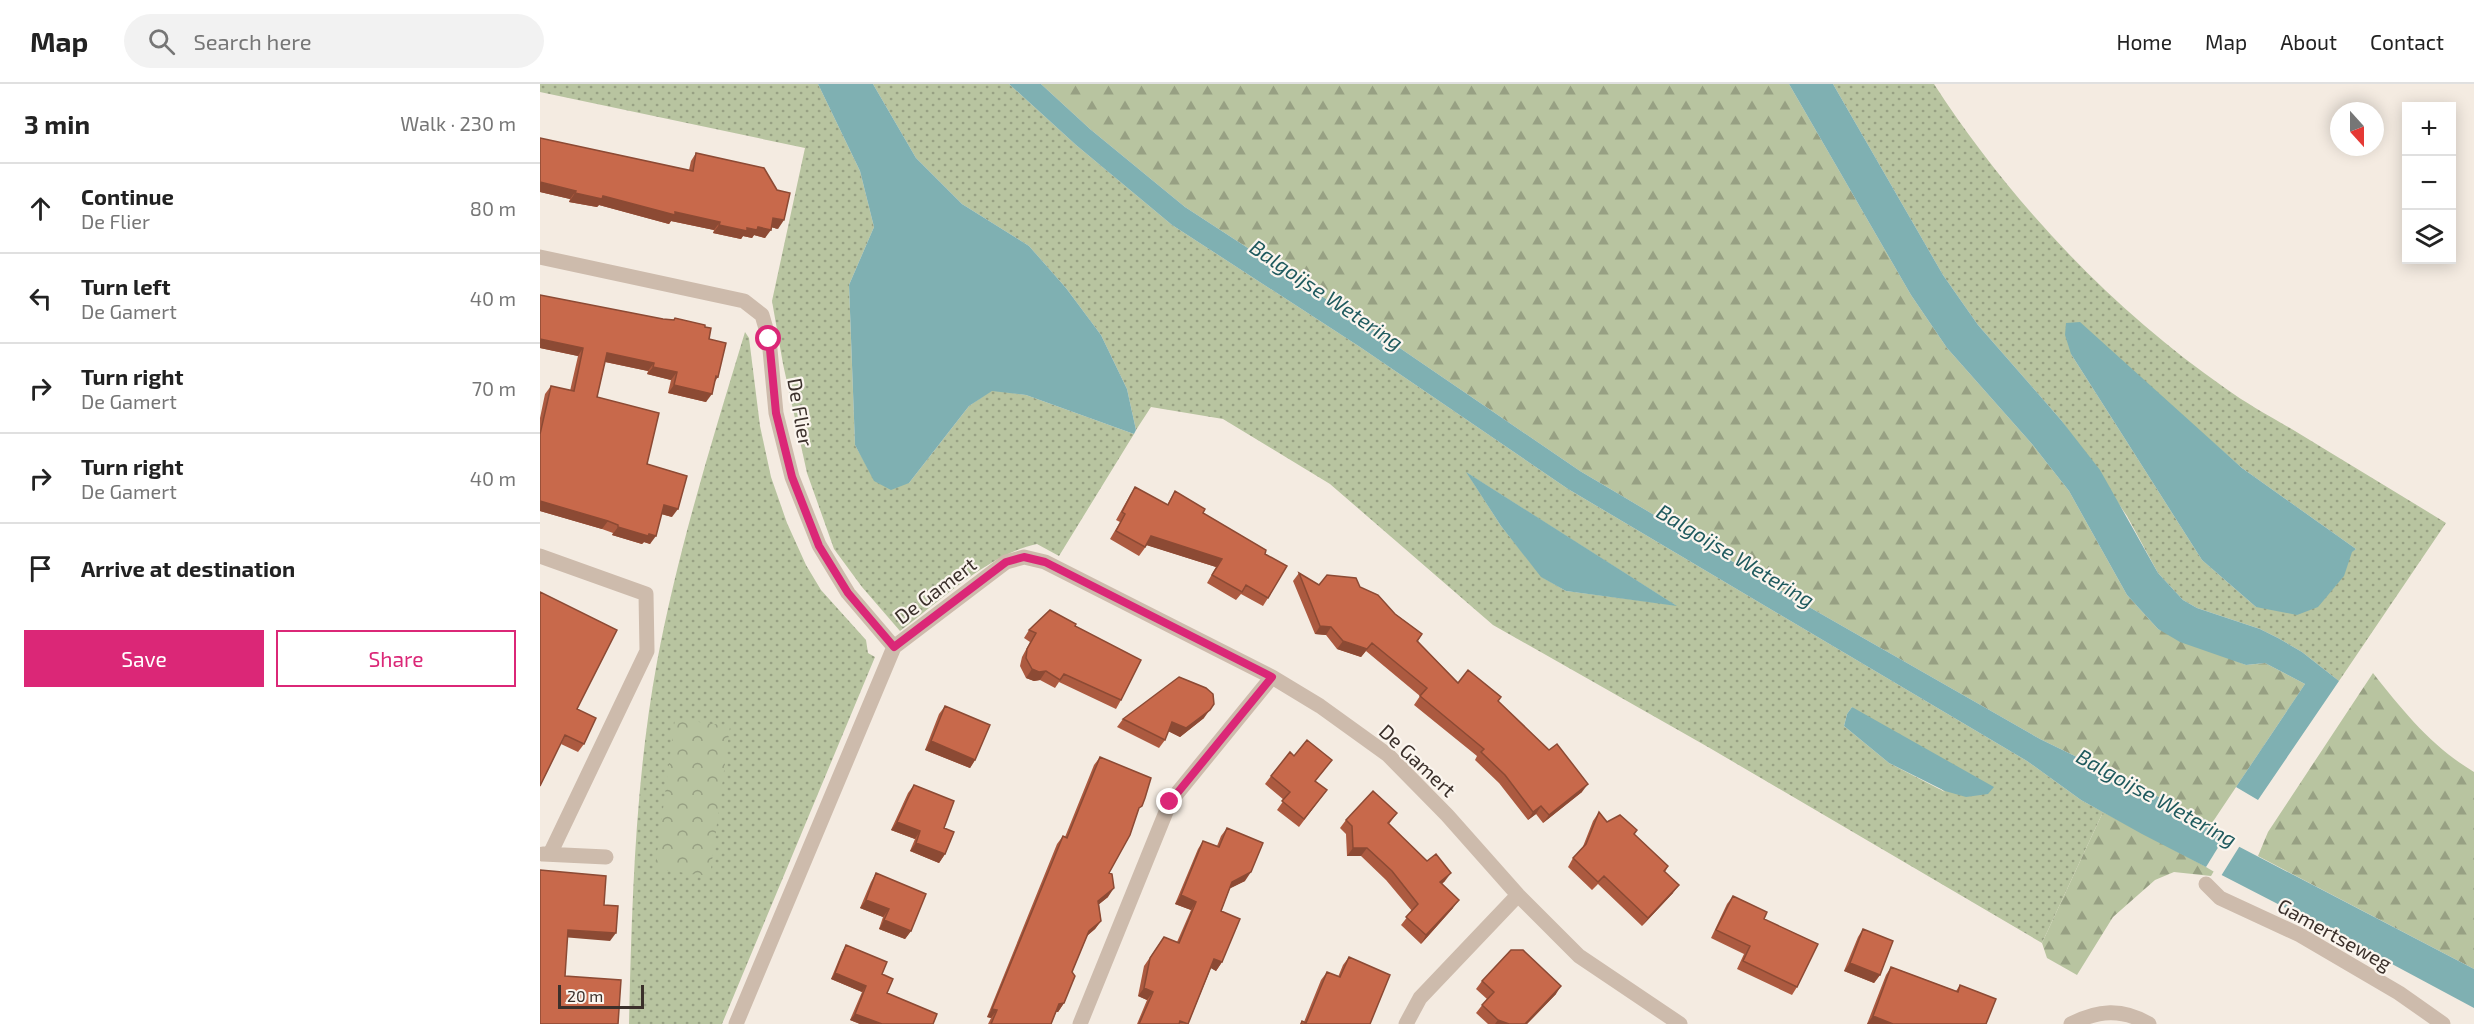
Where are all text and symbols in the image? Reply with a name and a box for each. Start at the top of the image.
search box [124,14,544,68]
text: Map [30,24,88,58]
icon: search [145,25,178,58]
text: Search here [193,28,312,54]
text: Home [2116,29,2172,54]
text: Map [2205,29,2247,54]
text: About [2280,29,2337,54]
text: Contact [2370,29,2444,54]
north arrow [2330,102,2384,156]
map controls [2402,102,2456,264]
button: + [2402,102,2456,156]
text: 3 min [24,108,90,139]
text: Walk · 230 m [400,111,516,135]
button: − [2402,156,2456,210]
text: Continue [81,183,174,209]
icon: ahead [24,192,57,225]
text: 80 m [470,196,516,220]
text: De Flier [81,209,150,233]
button: layers [2402,210,2456,264]
water label: Balgoijse Wetering [1245,233,1408,355]
text: Turn left [81,273,170,299]
icon: left [24,282,57,315]
text: 40 m [470,286,516,310]
text: De Gamert [81,299,177,323]
route start [755,325,781,351]
text: Turn right [81,363,183,389]
icon: right [24,372,57,405]
text: 70 m [472,376,516,400]
street label: De Flier [783,376,819,448]
text: De Gamert [81,389,177,413]
text: Turn right [81,453,183,479]
icon: right [24,462,57,495]
text: 40 m [470,466,516,490]
text: De Gamert [81,479,177,503]
water label: Balgoijse Wetering [1652,498,1819,613]
street label: De Gamert [889,551,981,628]
icon: arrive [24,552,57,585]
text: Arrive at destination [81,555,295,581]
button: Save [24,630,264,687]
button: Share [276,630,516,687]
street label: De Gamert [1375,719,1462,802]
water label: Balgoijse Wetering [2072,743,2242,852]
route end [1156,788,1182,814]
street label: Gamertseweg [2274,893,2396,975]
scale bar [558,982,644,1010]
text: 20 m [567,986,603,1005]

